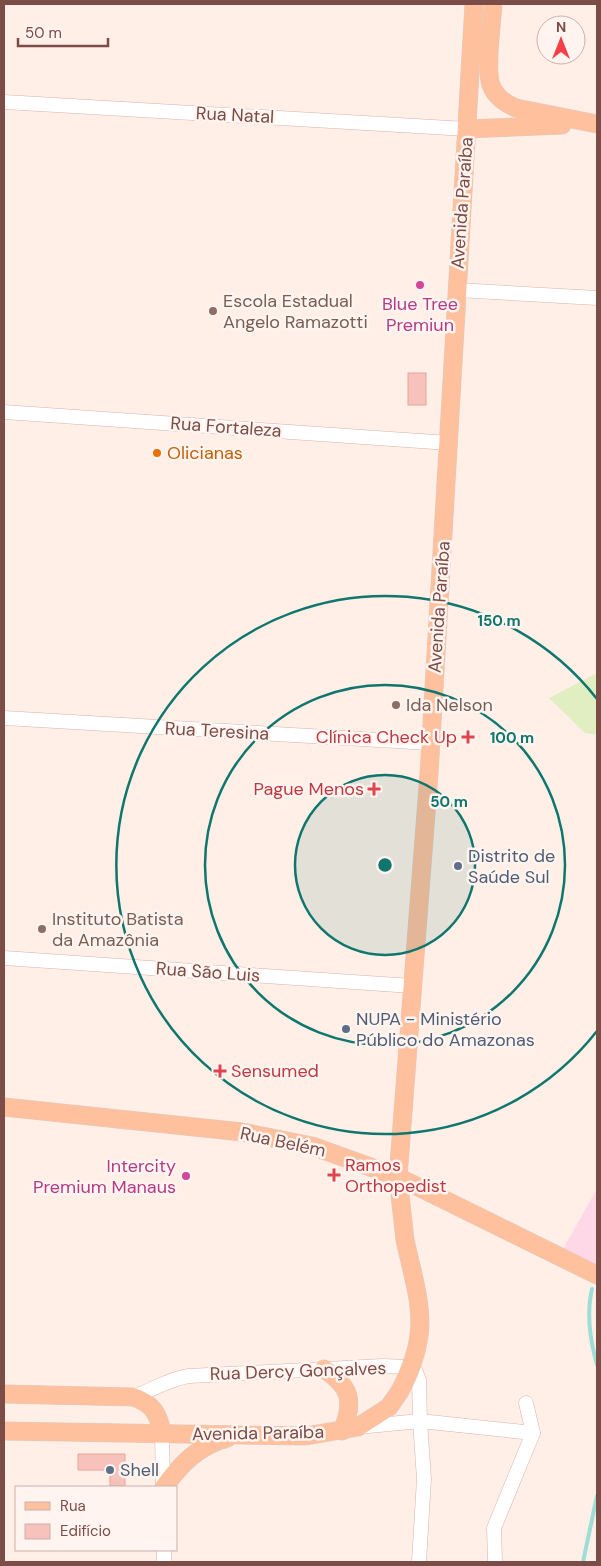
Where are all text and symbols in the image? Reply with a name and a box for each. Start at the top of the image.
scale bar [18,15,108,47]
north arrow [536,15,586,65]
text: N [556,18,566,36]
text: 50 m [25,23,62,43]
street label: Rua Natal [195,101,275,129]
street label: Avenida Paraíba [445,136,479,270]
marker: Blue Tree Premiun [414,279,426,291]
place label: Escola Estadual Angelo Ramazotti [223,289,368,334]
place label: Blue Tree Premiun [382,292,458,337]
marker: Escola Estadual Angelo Ramazotti [207,305,219,317]
street label: Rua Fortaleza [170,411,282,443]
place label: Olicianas [167,441,243,465]
marker: Olicianas [151,447,163,459]
street label: Avenida Paraíba [422,540,456,674]
text: 150 m [478,611,521,631]
place label: Ida Nelson [406,693,493,717]
marker: Ida Nelson [390,699,402,711]
street label: Rua Teresina [164,716,270,746]
place label: Clínica Check Up [316,725,457,749]
text: 100 m [490,728,534,748]
marker: Clínica Check Up [461,730,475,744]
place label: Pague Menos [253,777,364,801]
marker: Pague Menos [368,783,380,795]
text: 50 m [430,792,468,812]
place label: Distrito de Saúde Sul [468,844,555,889]
centre of rings [376,856,394,874]
marker: Distrito de Saúde Sul [452,860,464,872]
place label: Instituto Batista da Amazônia [52,907,183,952]
marker: Instituto Batista da Amazônia [36,923,48,935]
street label: Rua São Luis [155,956,261,988]
place label: NUPA - Ministério Público do Amazonas [356,1007,535,1052]
marker: NUPA - Ministério Público do Amazonas [340,1023,352,1035]
place label: Sensumed [231,1059,319,1083]
marker: Sensumed [213,1064,227,1078]
street label: Rua Belém [238,1121,328,1163]
place label: Ramos Orthopedist [345,1153,446,1198]
place label: Intercity Premium Manaus [33,1154,176,1199]
marker: Ramos Orthopedist [327,1168,341,1182]
marker: Intercity Premium Manaus [180,1170,192,1182]
street label: Rua Dercy Gonçalves [209,1356,387,1386]
street label: Avenida Paraíba [192,1420,324,1446]
place label: Shell [120,1458,159,1482]
marker: Shell [104,1464,116,1476]
legend [15,1486,178,1551]
text: Rua [60,1496,86,1516]
text: Edifício [60,1521,111,1541]

